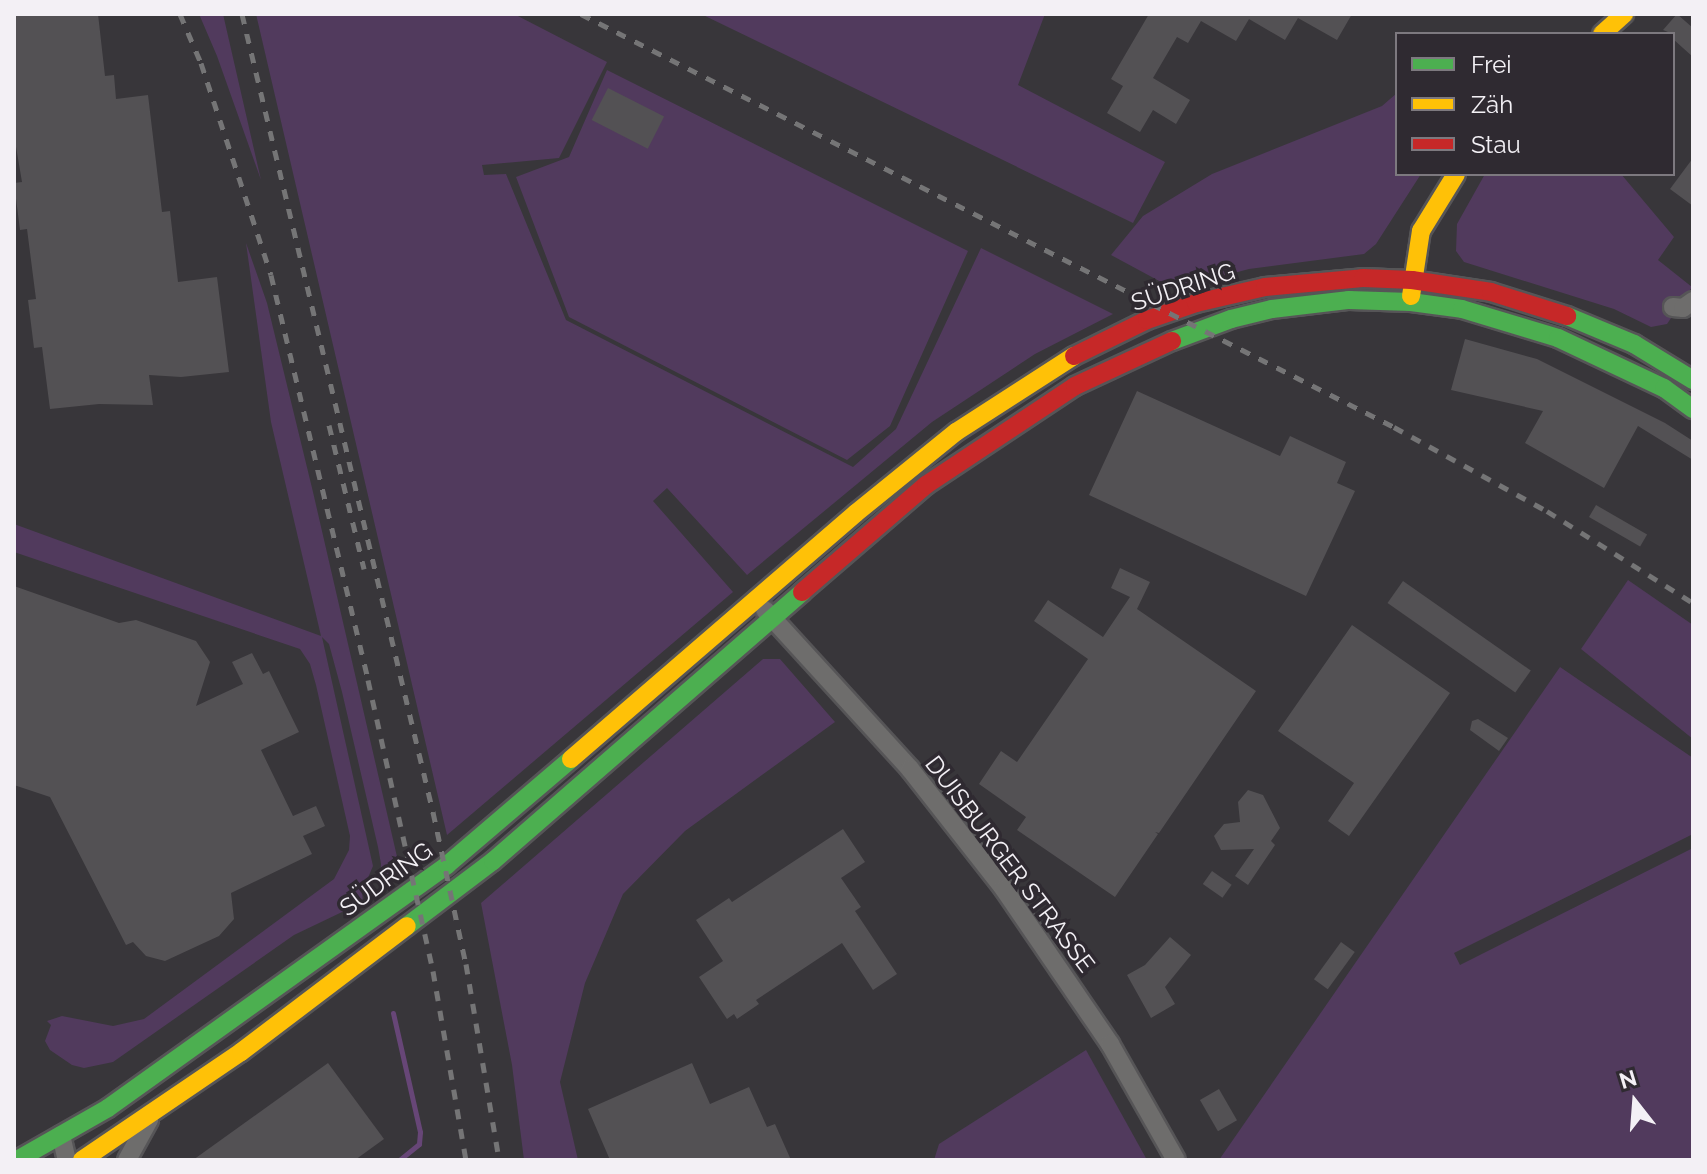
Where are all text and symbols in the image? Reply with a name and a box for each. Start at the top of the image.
legend [1395,32,1675,176]
text: Frei [1471,50,1512,79]
text: Zäh [1471,90,1513,119]
text: Stau [1471,130,1521,159]
street label: SÜDRING [1128,257,1238,317]
street label: DUISBURGER STRASSE [919,750,1101,978]
street label: SÜDRING [334,836,438,922]
north arrow [1595,1062,1675,1142]
text: N [1616,1064,1640,1094]

